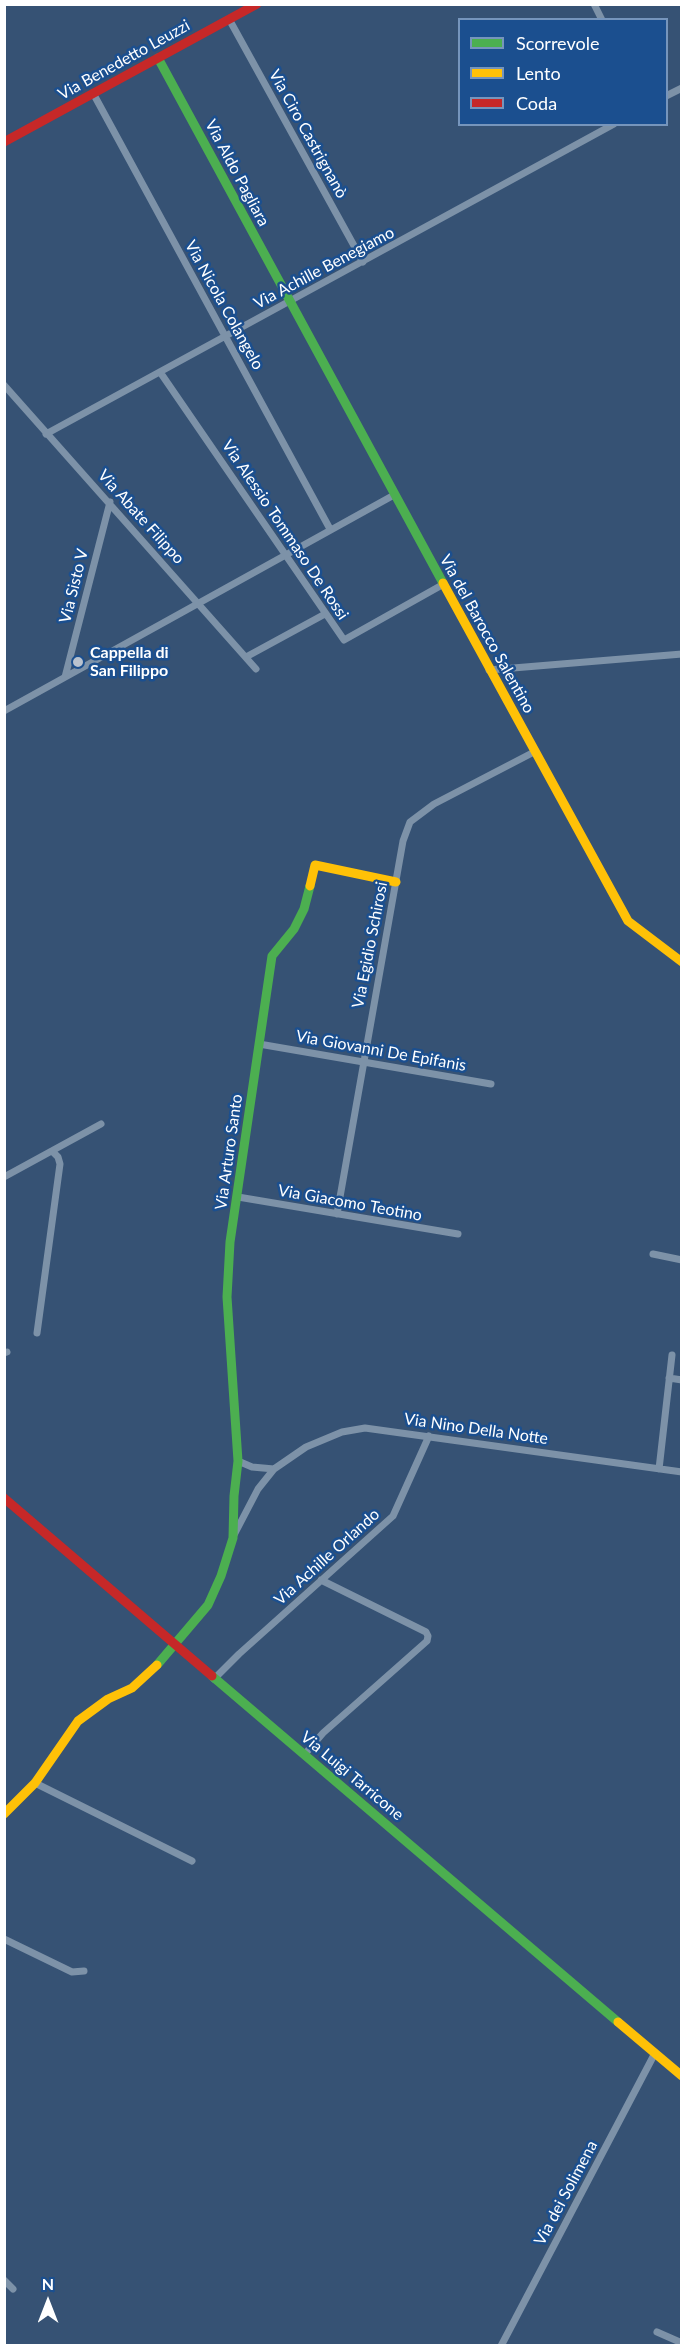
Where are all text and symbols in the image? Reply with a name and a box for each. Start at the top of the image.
street label: Via Benedetto Leuzzi [55,16,193,104]
legend [458,18,668,126]
text: Scorrevole [516,32,599,54]
text: Lento [516,62,561,84]
street label: Via Ciro Castrignanò [265,66,351,202]
text: Coda [516,92,557,114]
street label: Via Aldo Pagliara [201,116,273,230]
street label: Via Achille Benegiamo [251,223,397,313]
street label: Via Nicola Colangelo [181,237,267,373]
street label: Via Alessio Tommaso De Rossi [218,437,352,623]
street label: Via Abate Filippo [94,466,188,568]
street label: Via Sisto V [56,547,92,625]
street label: Via del Barocco Salentino [435,551,539,717]
place label: Cappella di San Filippo [90,643,169,681]
marker: Cappella di San Filippo [71,655,85,669]
street label: Via Egidio Schirosi [348,880,392,1010]
street label: Via Giovanni De Epifanis [294,1027,468,1075]
street label: Via Arturo Santo [211,1093,247,1211]
street label: Via Giacomo Teotino [277,1181,423,1225]
street label: Via Nino Della Notte [403,1409,549,1449]
street label: Via Achille Orlando [270,1505,384,1609]
street label: Via Luigi Tarricone [297,1727,407,1825]
street label: Via dei Solimena [530,2137,602,2249]
north arrow [18,2272,78,2332]
text: N [42,2274,54,2293]

